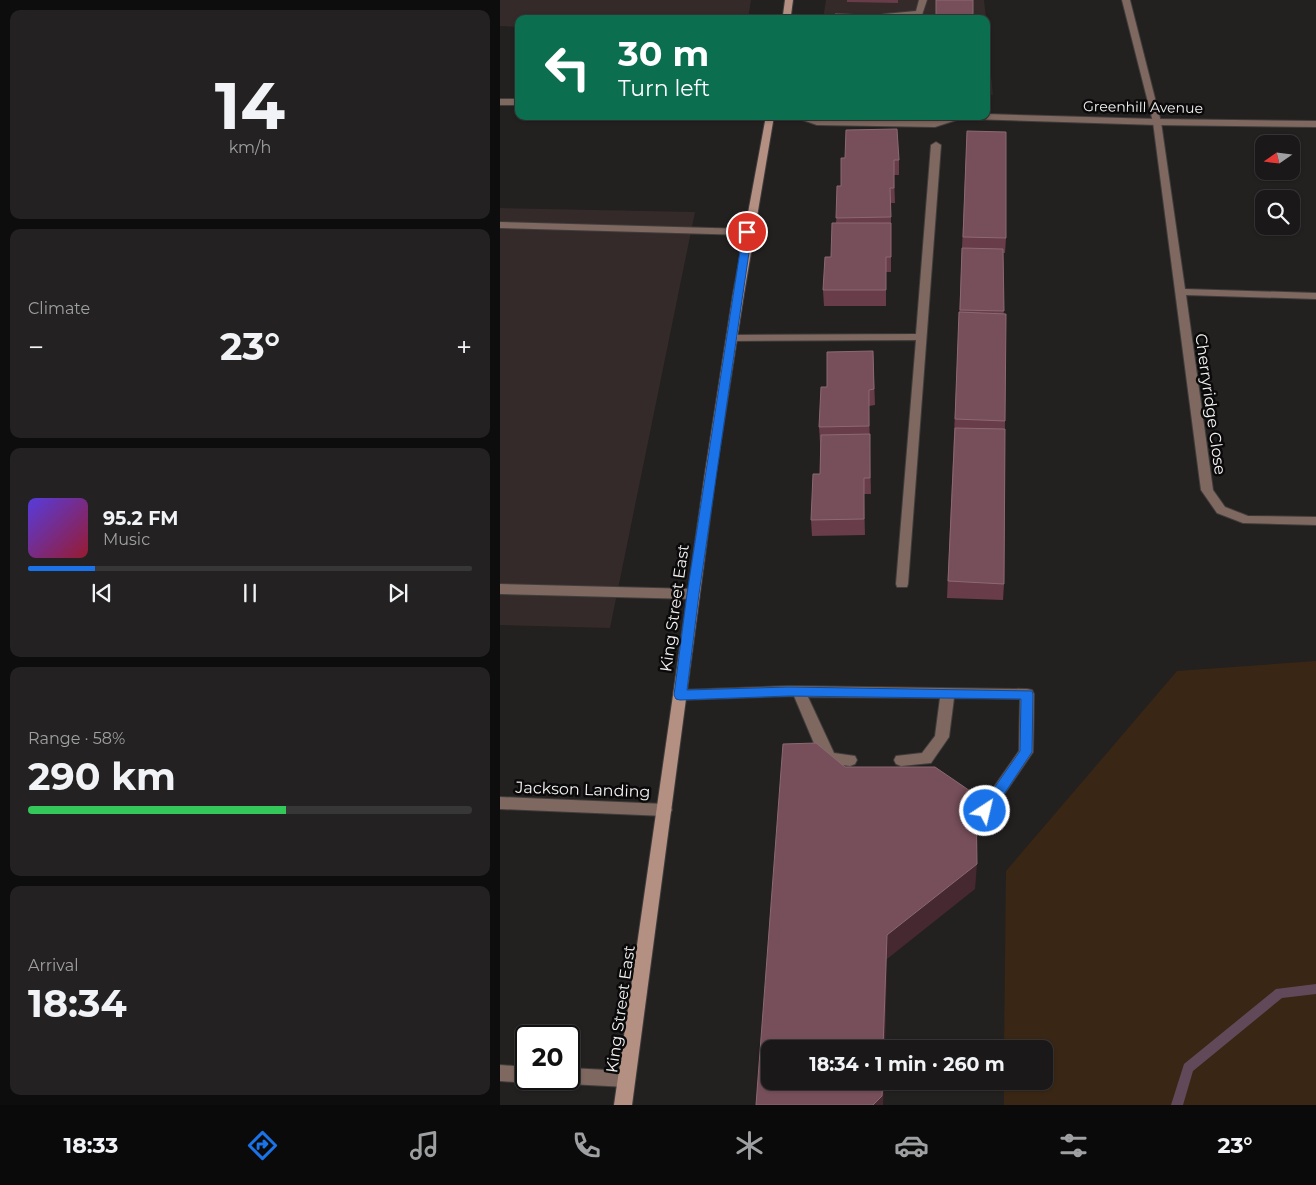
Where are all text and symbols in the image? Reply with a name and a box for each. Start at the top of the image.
text: 30 m [618,32,709,75]
icon: left [535,35,600,100]
text: 14 [215,66,285,145]
text: Turn left [618,75,710,102]
street label: Greenhill Avenue [1083,97,1203,117]
north arrow [1255,135,1300,180]
map controls [1255,135,1300,235]
text: km/h [229,138,271,157]
button: search [1255,190,1300,235]
pin [726,211,768,253]
icon: arrive [733,218,761,246]
text: Climate [28,299,90,318]
text: 23° [220,323,280,370]
text: − [28,330,44,364]
text: + [456,330,472,364]
street label: Cherryridge Close [1191,332,1230,476]
text: 95.2 FM [103,507,178,530]
text: Music [103,530,150,549]
street label: King Street East [656,543,693,673]
icon: previous [88,579,116,607]
icon: pause [236,579,264,607]
icon: next [384,579,412,607]
text: Range · 58% [28,729,125,748]
text: 290 km [28,753,176,800]
street label: Jackson Landing [514,778,651,801]
position arrow [958,784,1010,836]
street label: King Street East [602,944,639,1074]
text: Arrival [28,956,78,975]
text: 18:34 [28,980,127,1027]
speed limit sign: 20 [515,1025,580,1090]
text: 18:34 · 1 min · 260 m [809,1053,1005,1076]
icon: directions [245,1128,280,1163]
icon: music [407,1128,442,1163]
icon: phone [569,1128,604,1163]
icon: climate [732,1128,767,1163]
icon: car [894,1128,929,1163]
icon: filters [1056,1128,1091,1163]
text: 18:33 [64,1132,118,1159]
text: 23° [1218,1132,1252,1159]

